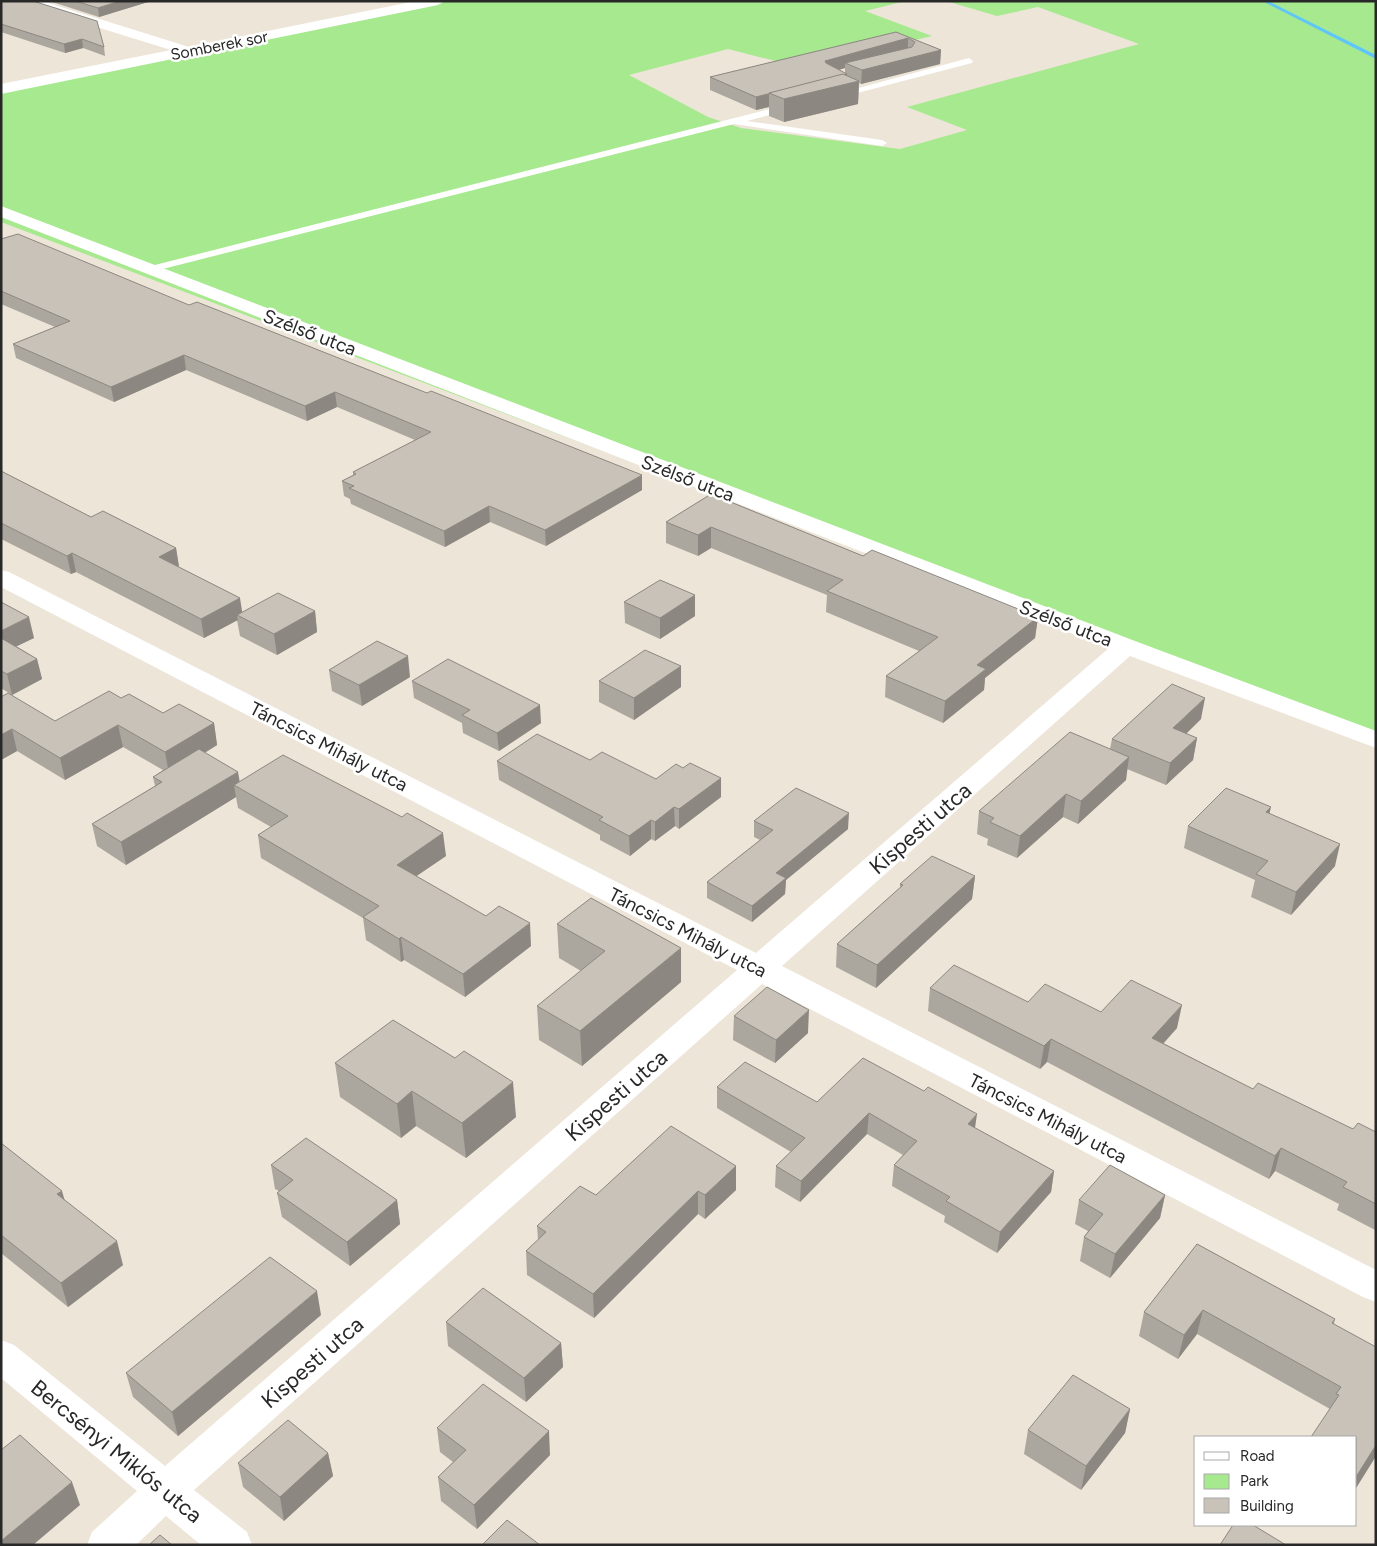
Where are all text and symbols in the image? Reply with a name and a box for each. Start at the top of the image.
street label: Somberek sor [169,27,270,64]
street label: Szélső utca [260,304,360,361]
street label: Szélső utca [638,450,738,507]
street label: Szélső utca [1016,595,1116,652]
street label: Táncsics Mihály utca [246,697,412,796]
street label: Kispesti utca [864,777,977,880]
street label: Táncsics Mihály utca [605,883,771,982]
street label: Kispesti utca [560,1044,673,1147]
street label: Táncsics Mihály utca [965,1069,1131,1168]
street label: Kispesti utca [256,1311,369,1414]
street label: Bercsényi Miklós utca [26,1374,208,1529]
legend [1194,1436,1357,1526]
text: Road [1240,1447,1275,1465]
text: Park [1240,1472,1269,1490]
text: Building [1240,1497,1294,1515]

